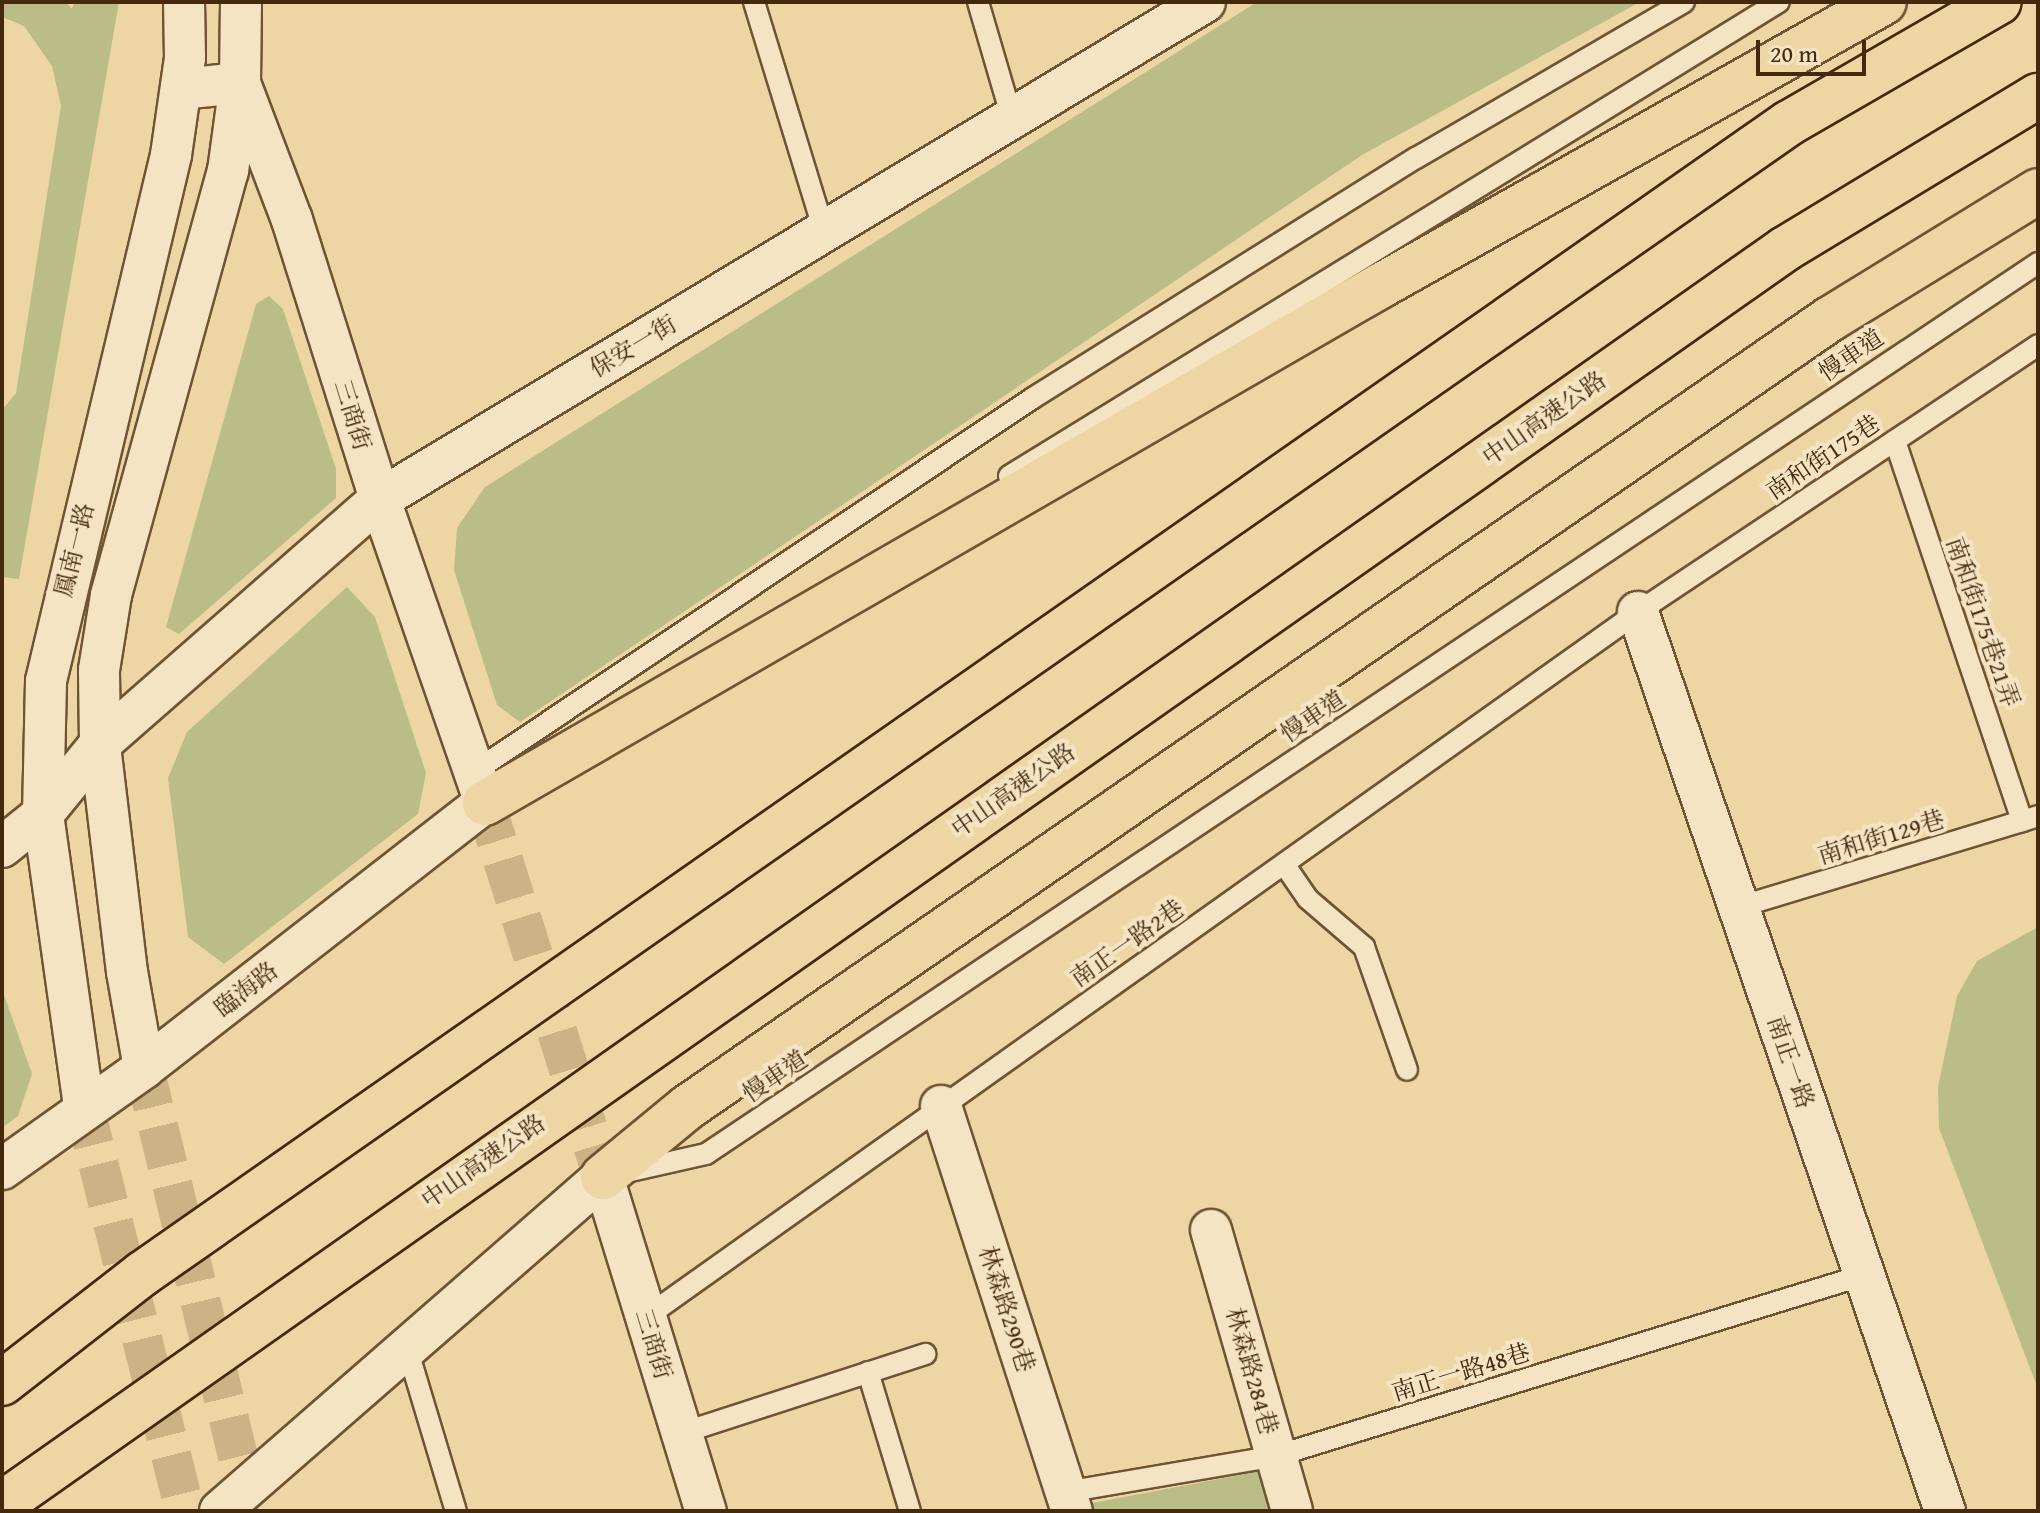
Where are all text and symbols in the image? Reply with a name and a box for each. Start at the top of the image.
scale bar [1760,24,1870,74]
text: 20 m [1770,36,1818,71]
street label: 保安一街 [584,309,682,383]
street label: 慢車道 [1813,323,1889,387]
street label: 中山高速公路 [1477,365,1611,471]
street label: 三商街 [329,376,377,454]
street label: 南和街175巷 [1761,409,1885,505]
street label: 鳳南一路 [48,500,100,600]
street label: 南和街175巷21弄 [1940,533,2026,711]
street label: 慢車道 [1275,684,1351,748]
street label: 中山高速公路 [946,737,1080,843]
street label: 南和街129巷 [1814,804,1948,870]
street label: 南正一路2巷 [1065,893,1189,993]
street label: 臨海路 [209,955,283,1023]
street label: 南正一路 [1762,1012,1820,1112]
street label: 慢車道 [737,1044,813,1108]
street label: 中山高速公路 [416,1108,550,1214]
street label: 林森路290巷 [973,1242,1041,1376]
street label: 林森路284巷 [1220,1304,1284,1438]
street label: 三商街 [630,1305,678,1383]
street label: 南正一路48巷 [1388,1337,1534,1407]

